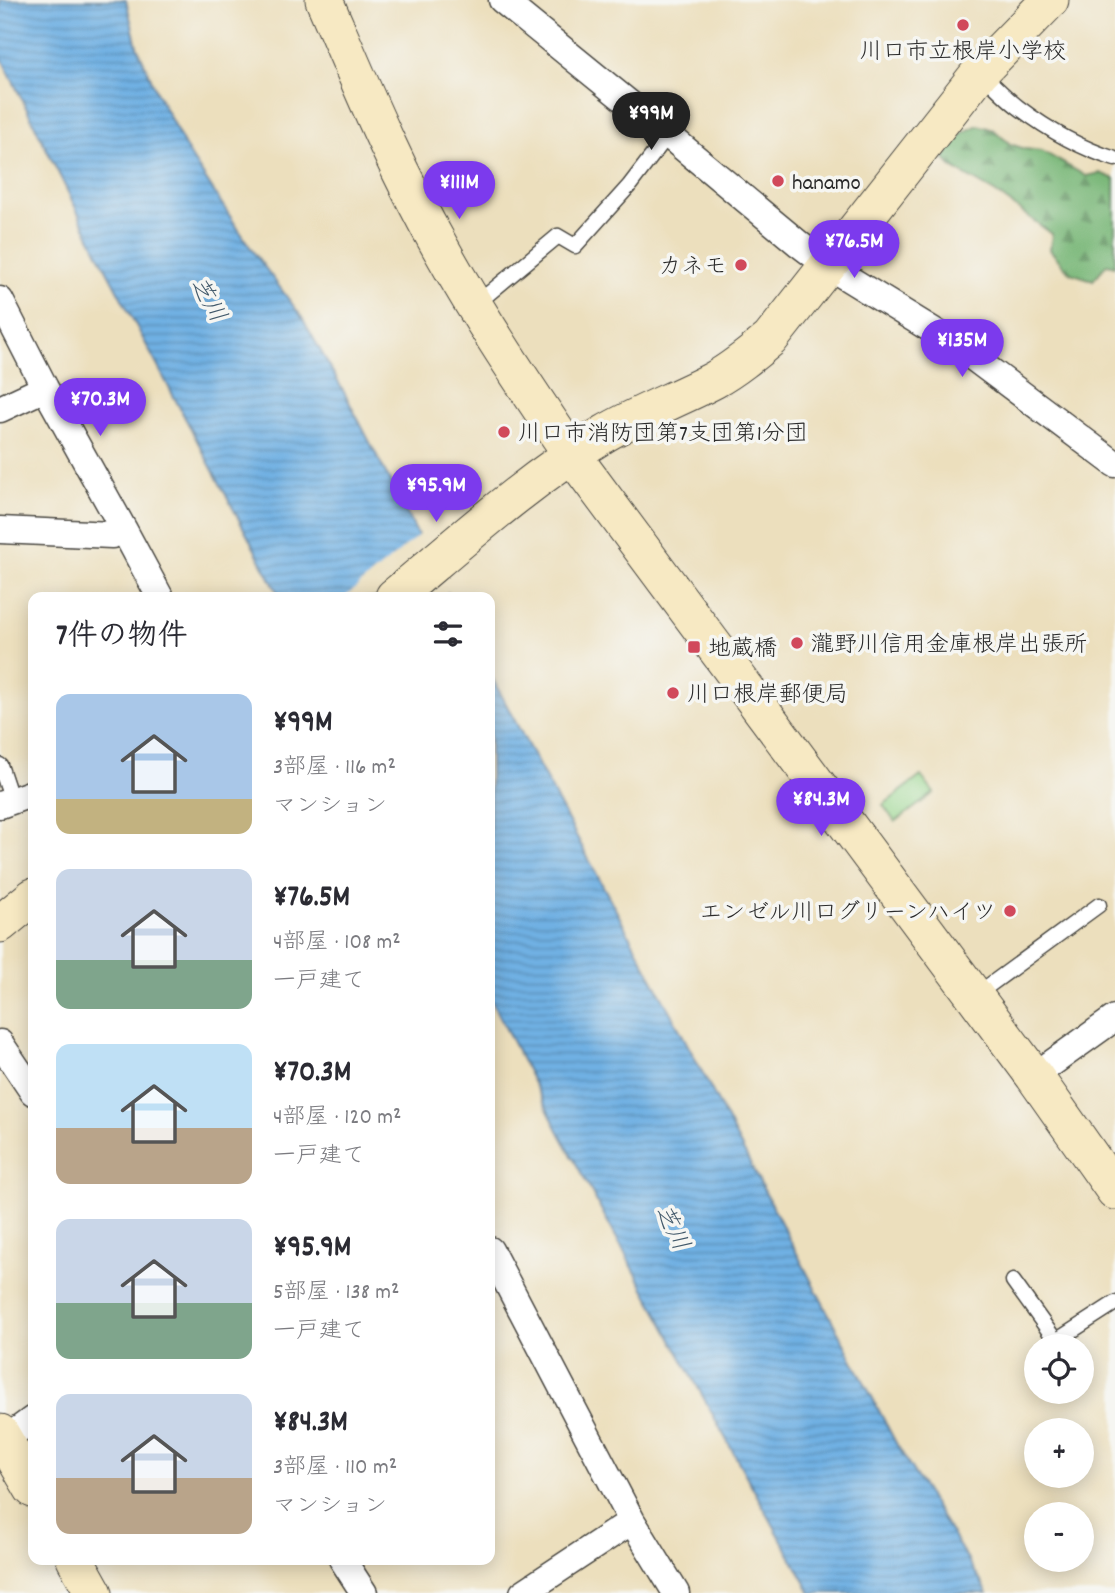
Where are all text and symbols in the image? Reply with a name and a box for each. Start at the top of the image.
marker: 川口市立根岸小学校 [955,17,971,33]
place label: 川口市立根岸小学校 [860,37,1067,70]
pin: ¥99M [610,92,692,152]
text: ¥99M [628,98,674,131]
pin: ¥111M [410,162,508,221]
text: ¥111M [439,167,479,200]
place label: hanamo [792,168,861,201]
marker: hanamo [770,173,786,189]
pin: ¥76.5M [797,220,911,280]
text: ¥76.5M [824,226,884,259]
place label: カネモ [658,252,727,285]
marker: カネモ [733,257,749,273]
water label: 芝川 [180,271,233,330]
pin: ¥135M [913,320,1011,379]
text: ¥135M [937,325,987,358]
pin: ¥70.3M [43,378,157,438]
text: ¥70.3M [70,384,130,417]
place label: 川口市消防団第7支団第1分団 [518,419,808,452]
marker: 川口市消防団第7支団第1分団 [496,424,512,440]
pin: ¥95.9M [379,464,493,524]
text: ¥95.9M [406,470,466,503]
icon: filters [429,615,467,653]
text: 7件の物件 [56,617,188,660]
place label: 瀧野川信用金庫根岸出張所 [811,630,1087,663]
place label: 地蔵橋 [708,634,777,667]
marker: 瀧野川信用金庫根岸出張所 [789,635,805,651]
marker: 地蔵橋 [686,639,702,655]
place label: 川口根岸郵便局 [687,680,848,713]
marker: 川口根岸郵便局 [665,685,681,701]
text: ¥99M [273,703,333,746]
icon: home [112,722,196,806]
text: 3部屋 · 116 m² [273,752,396,785]
pin: ¥84.3M [764,778,878,838]
text: ¥84.3M [792,784,850,817]
text: マンション [273,791,387,824]
text: ¥76.5M [273,878,350,921]
icon: home [112,897,196,981]
place label: エンゼル川口グリーンハイツ [699,898,996,931]
marker: エンゼル川口グリーンハイツ [1002,903,1018,919]
text: 4部屋 · 108 m² [273,927,401,960]
text: 一戸建て [273,966,365,999]
text: ¥70.3M [273,1053,351,1096]
icon: home [112,1072,196,1156]
text: 4部屋 · 120 m² [273,1102,401,1135]
text: 一戸建て [273,1141,365,1174]
water label: 芝川 [644,1199,696,1257]
text: ¥95.9M [273,1228,351,1271]
icon: home [112,1247,196,1331]
text: 5部屋 · 138 m² [273,1277,399,1310]
text: 一戸建て [273,1316,365,1349]
map controls [1024,1334,1094,1572]
button: locate [1024,1334,1094,1404]
text: ¥84.3M [273,1403,348,1446]
button: + [1024,1418,1094,1488]
icon: home [112,1422,196,1506]
text: 3部屋 · 110 m² [273,1452,397,1485]
text: マンション [273,1491,387,1524]
button: − [1024,1502,1094,1572]

